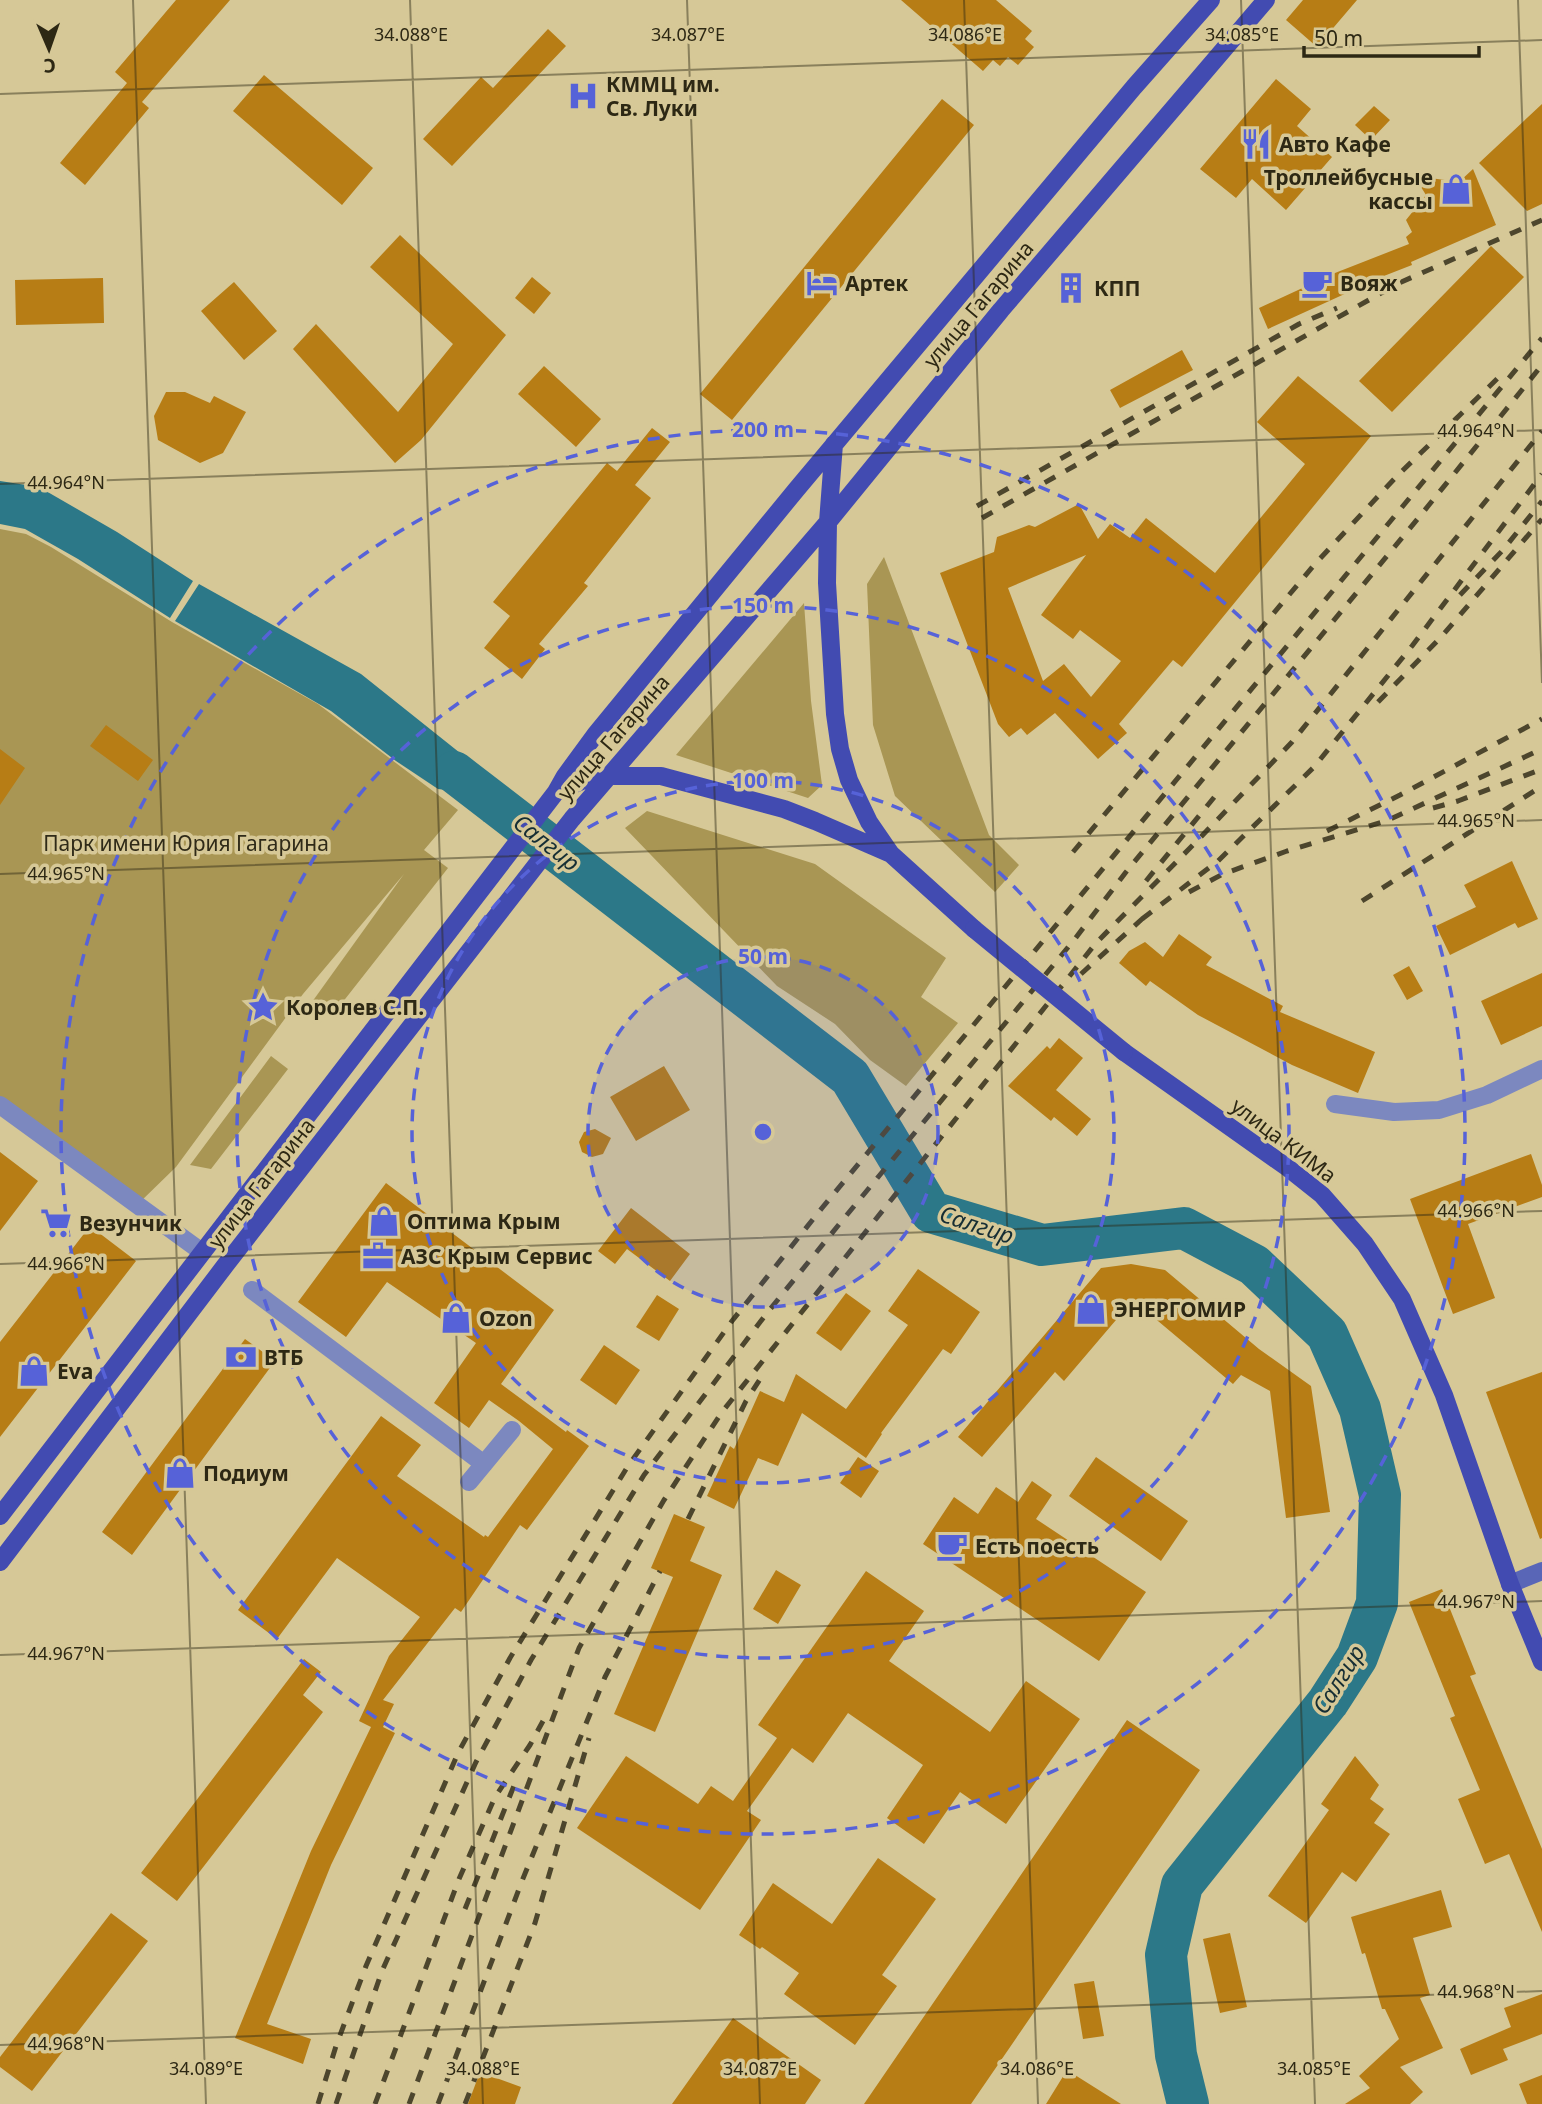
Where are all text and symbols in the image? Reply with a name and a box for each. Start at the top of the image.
north arrow [14,14,84,84]
scale bar [1304,14,1479,58]
text: 34.088°E [374,22,448,46]
text: 34.087°E [651,22,725,46]
text: 34.086°E [928,22,1002,46]
text: 34.085°E [1205,22,1279,46]
text: 50 m [1314,24,1363,52]
text: С [43,53,56,79]
place label: КММЦ им. Св. Луки [606,70,720,122]
hospital icon: КММЦ им. Св. Луки [566,79,600,113]
restaurant icon: Авто Кафе [1239,127,1273,161]
place label: Авто Кафе [1279,130,1391,158]
place label: Троллейбусные кассы [1264,163,1433,215]
shop icon: Троллейбусные кассы [1439,172,1473,206]
street label: улица Гагарина [917,235,1039,373]
hotel icon: Артек [805,266,839,300]
cafe icon: Вояж [1300,266,1334,300]
place label: Артек [845,269,908,297]
place label: Вояж [1340,269,1398,297]
building icon: КПП [1054,271,1088,305]
place label: КПП [1094,274,1141,302]
text: 200 m [732,415,794,443]
text: 44.964°N [1437,418,1515,442]
text: 44.964°N [27,470,105,494]
text: 150 m [732,591,794,619]
street label: улица Гагарина [551,668,675,806]
text: 100 m [732,766,794,794]
water label: Салгир [507,806,587,878]
text: 44.965°N [1437,808,1515,832]
park label: Парк имени Юрия Гагарина [43,829,329,857]
text: 44.965°N [27,861,105,885]
text: 50 m [738,942,788,970]
place icon: Королев С.П. [246,990,280,1024]
place label: Королев С.П. [286,993,424,1021]
street label: улица КИМа [1226,1091,1342,1189]
street label: улица Гагарина [201,1112,321,1254]
centre of rings [751,1120,775,1144]
water label: Салгир [936,1197,1018,1251]
text: 44.966°N [1437,1198,1515,1222]
shop icon: Оптима Крым [367,1204,401,1238]
supermarket icon: Везунчик [39,1206,73,1240]
place label: Оптима Крым [407,1207,561,1235]
place label: Везунчик [79,1209,182,1237]
office icon: АЗС Крым Сервис [361,1239,395,1273]
place label: АЗС Крым Сервис [401,1242,593,1270]
text: 44.966°N [27,1251,105,1275]
shop icon: ЭНЕРГОМИР [1074,1292,1108,1326]
place label: ЭНЕРГОМИР [1114,1295,1246,1323]
shop icon: Ozon [439,1301,473,1335]
place label: Ozon [479,1304,533,1332]
bank icon: ВТБ [224,1340,258,1374]
place label: ВТБ [264,1343,304,1371]
shop icon: Eva [17,1354,51,1388]
place label: Eva [57,1357,93,1385]
shop icon: Подиум [163,1456,197,1490]
place label: Подиум [203,1459,289,1487]
cafe icon: Есть поесть [935,1529,969,1563]
place label: Есть поесть [975,1532,1099,1560]
text: 44.967°N [1437,1589,1515,1613]
water label: Салгир [1304,1638,1372,1720]
text: 44.967°N [27,1641,105,1665]
text: 44.968°N [1437,1979,1515,2003]
text: 44.968°N [27,2031,105,2055]
text: 34.089°E [169,2056,243,2080]
text: 34.088°E [446,2056,520,2080]
text: 34.087°E [723,2056,797,2080]
text: 34.086°E [1000,2056,1074,2080]
text: 34.085°E [1277,2056,1351,2080]

